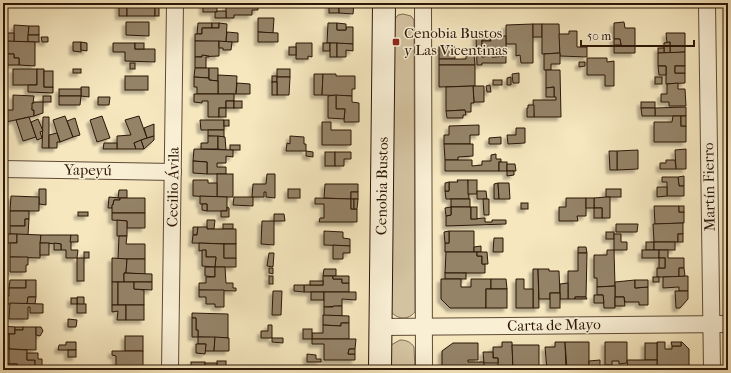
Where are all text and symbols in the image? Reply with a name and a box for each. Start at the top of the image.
scale bar [581,22,694,48]
place label: Cenobia Bustos y Las Vicentinas [404,24,508,59]
text: 50 m [587,29,611,43]
marker: Cenobia Bustos y Las Vicentinas [391,37,401,47]
street label: Cenobia Bustos [372,136,392,235]
street label: Martín Fierro [699,142,719,232]
street label: Cecilio Ávila [163,146,183,227]
street label: Yapeyú [63,161,113,179]
street label: Carta de Mayo [507,315,601,335]

